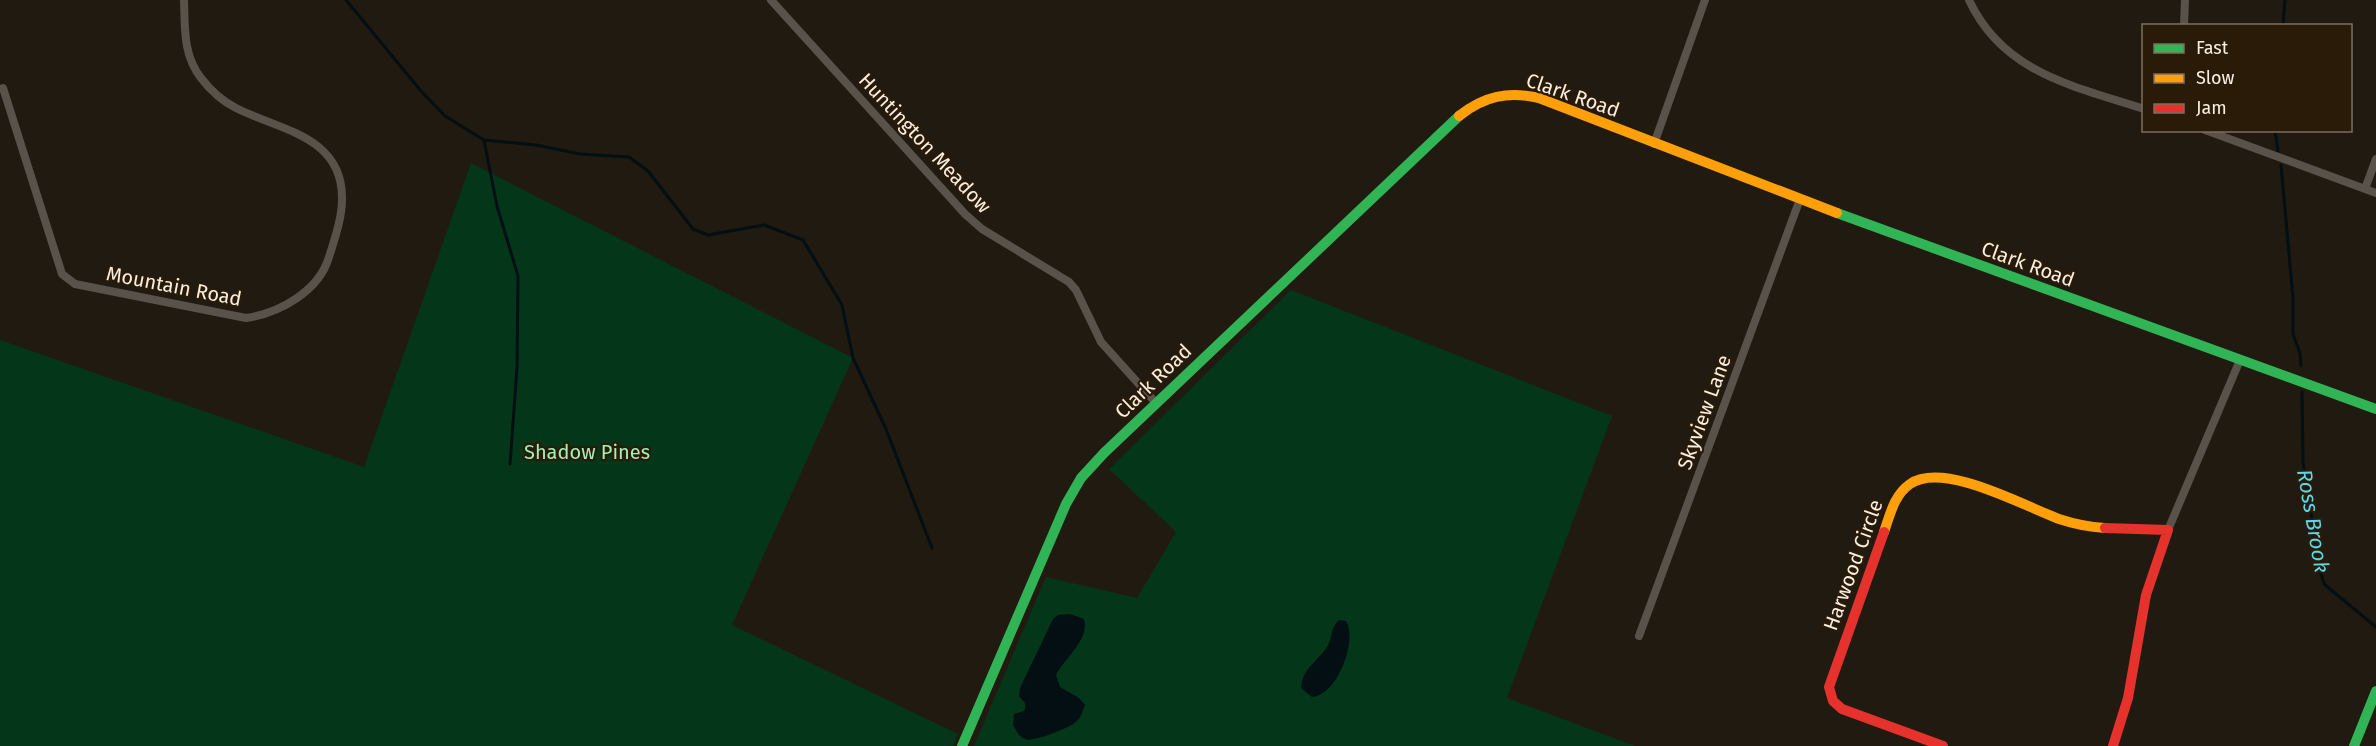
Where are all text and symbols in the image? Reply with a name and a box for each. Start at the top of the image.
legend [2142,24,2352,132]
text: Fast [2196,37,2229,59]
text: Slow [2196,67,2235,89]
street label: Huntington Meadow [854,68,996,218]
street label: Clark Road [1523,68,1623,122]
text: Jam [2196,97,2227,119]
street label: Clark Road [1978,236,2078,292]
street label: Mountain Road [104,261,244,311]
street label: Clark Road [1110,339,1196,423]
street label: Skyview Lane [1672,351,1736,473]
park label: Shadow Pines [524,440,650,464]
water label: Ross Brook [2291,467,2335,575]
street label: Harwood Circle [1818,496,1888,634]

